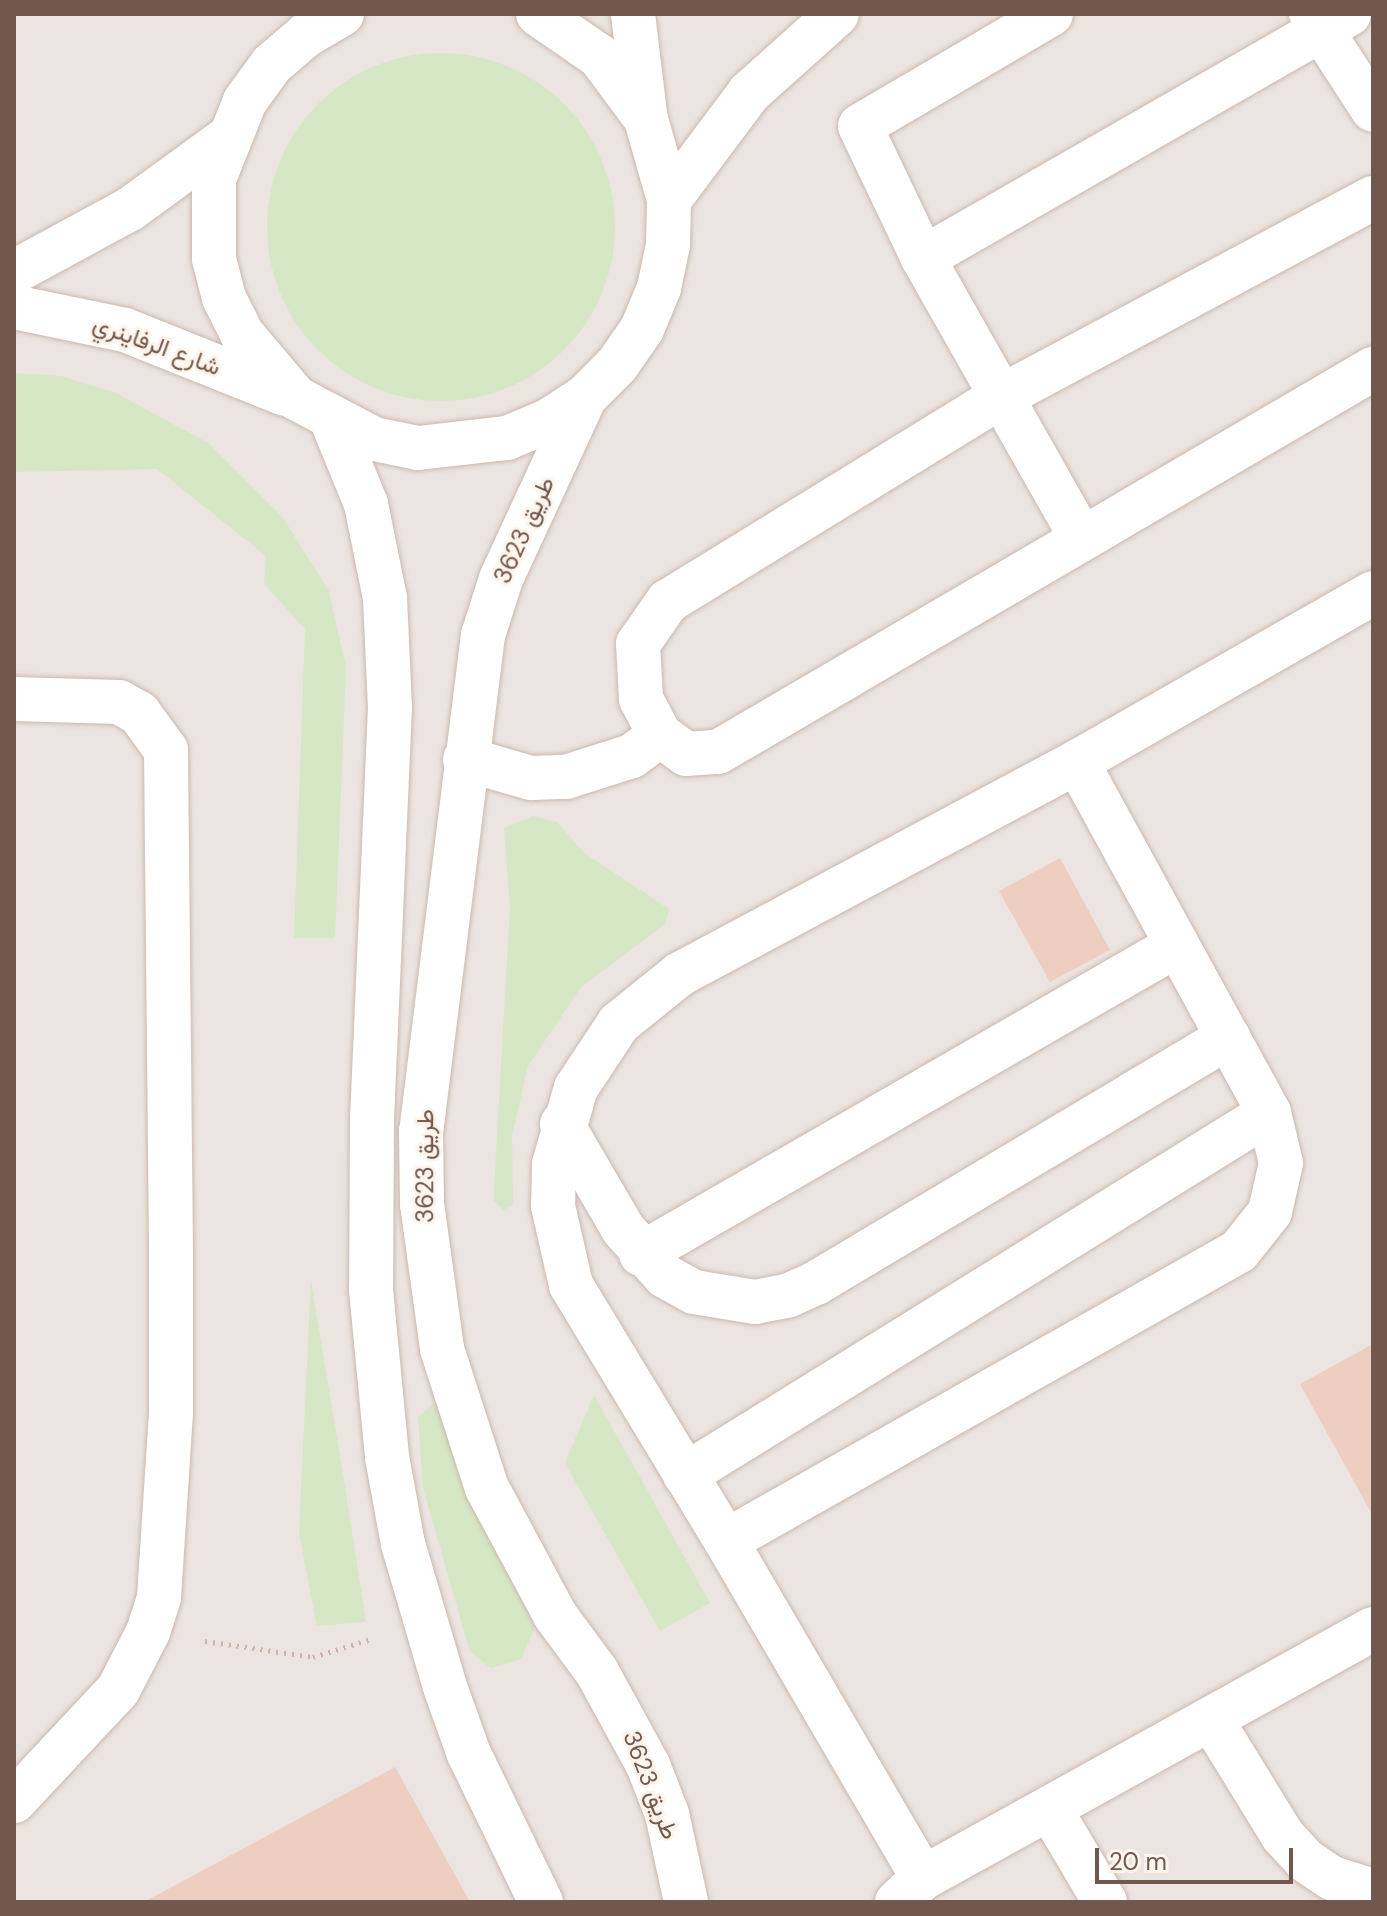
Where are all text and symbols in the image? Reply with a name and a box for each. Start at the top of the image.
street label: شارع الرفاينري [89,309,225,381]
street label: طريق 3623 [488,472,560,588]
street label: طريق 3623 [411,1109,439,1223]
street label: طريق 3623 [617,1727,685,1843]
scale bar [1099,1832,1297,1882]
text: 20 m [1109,1846,1167,1877]

